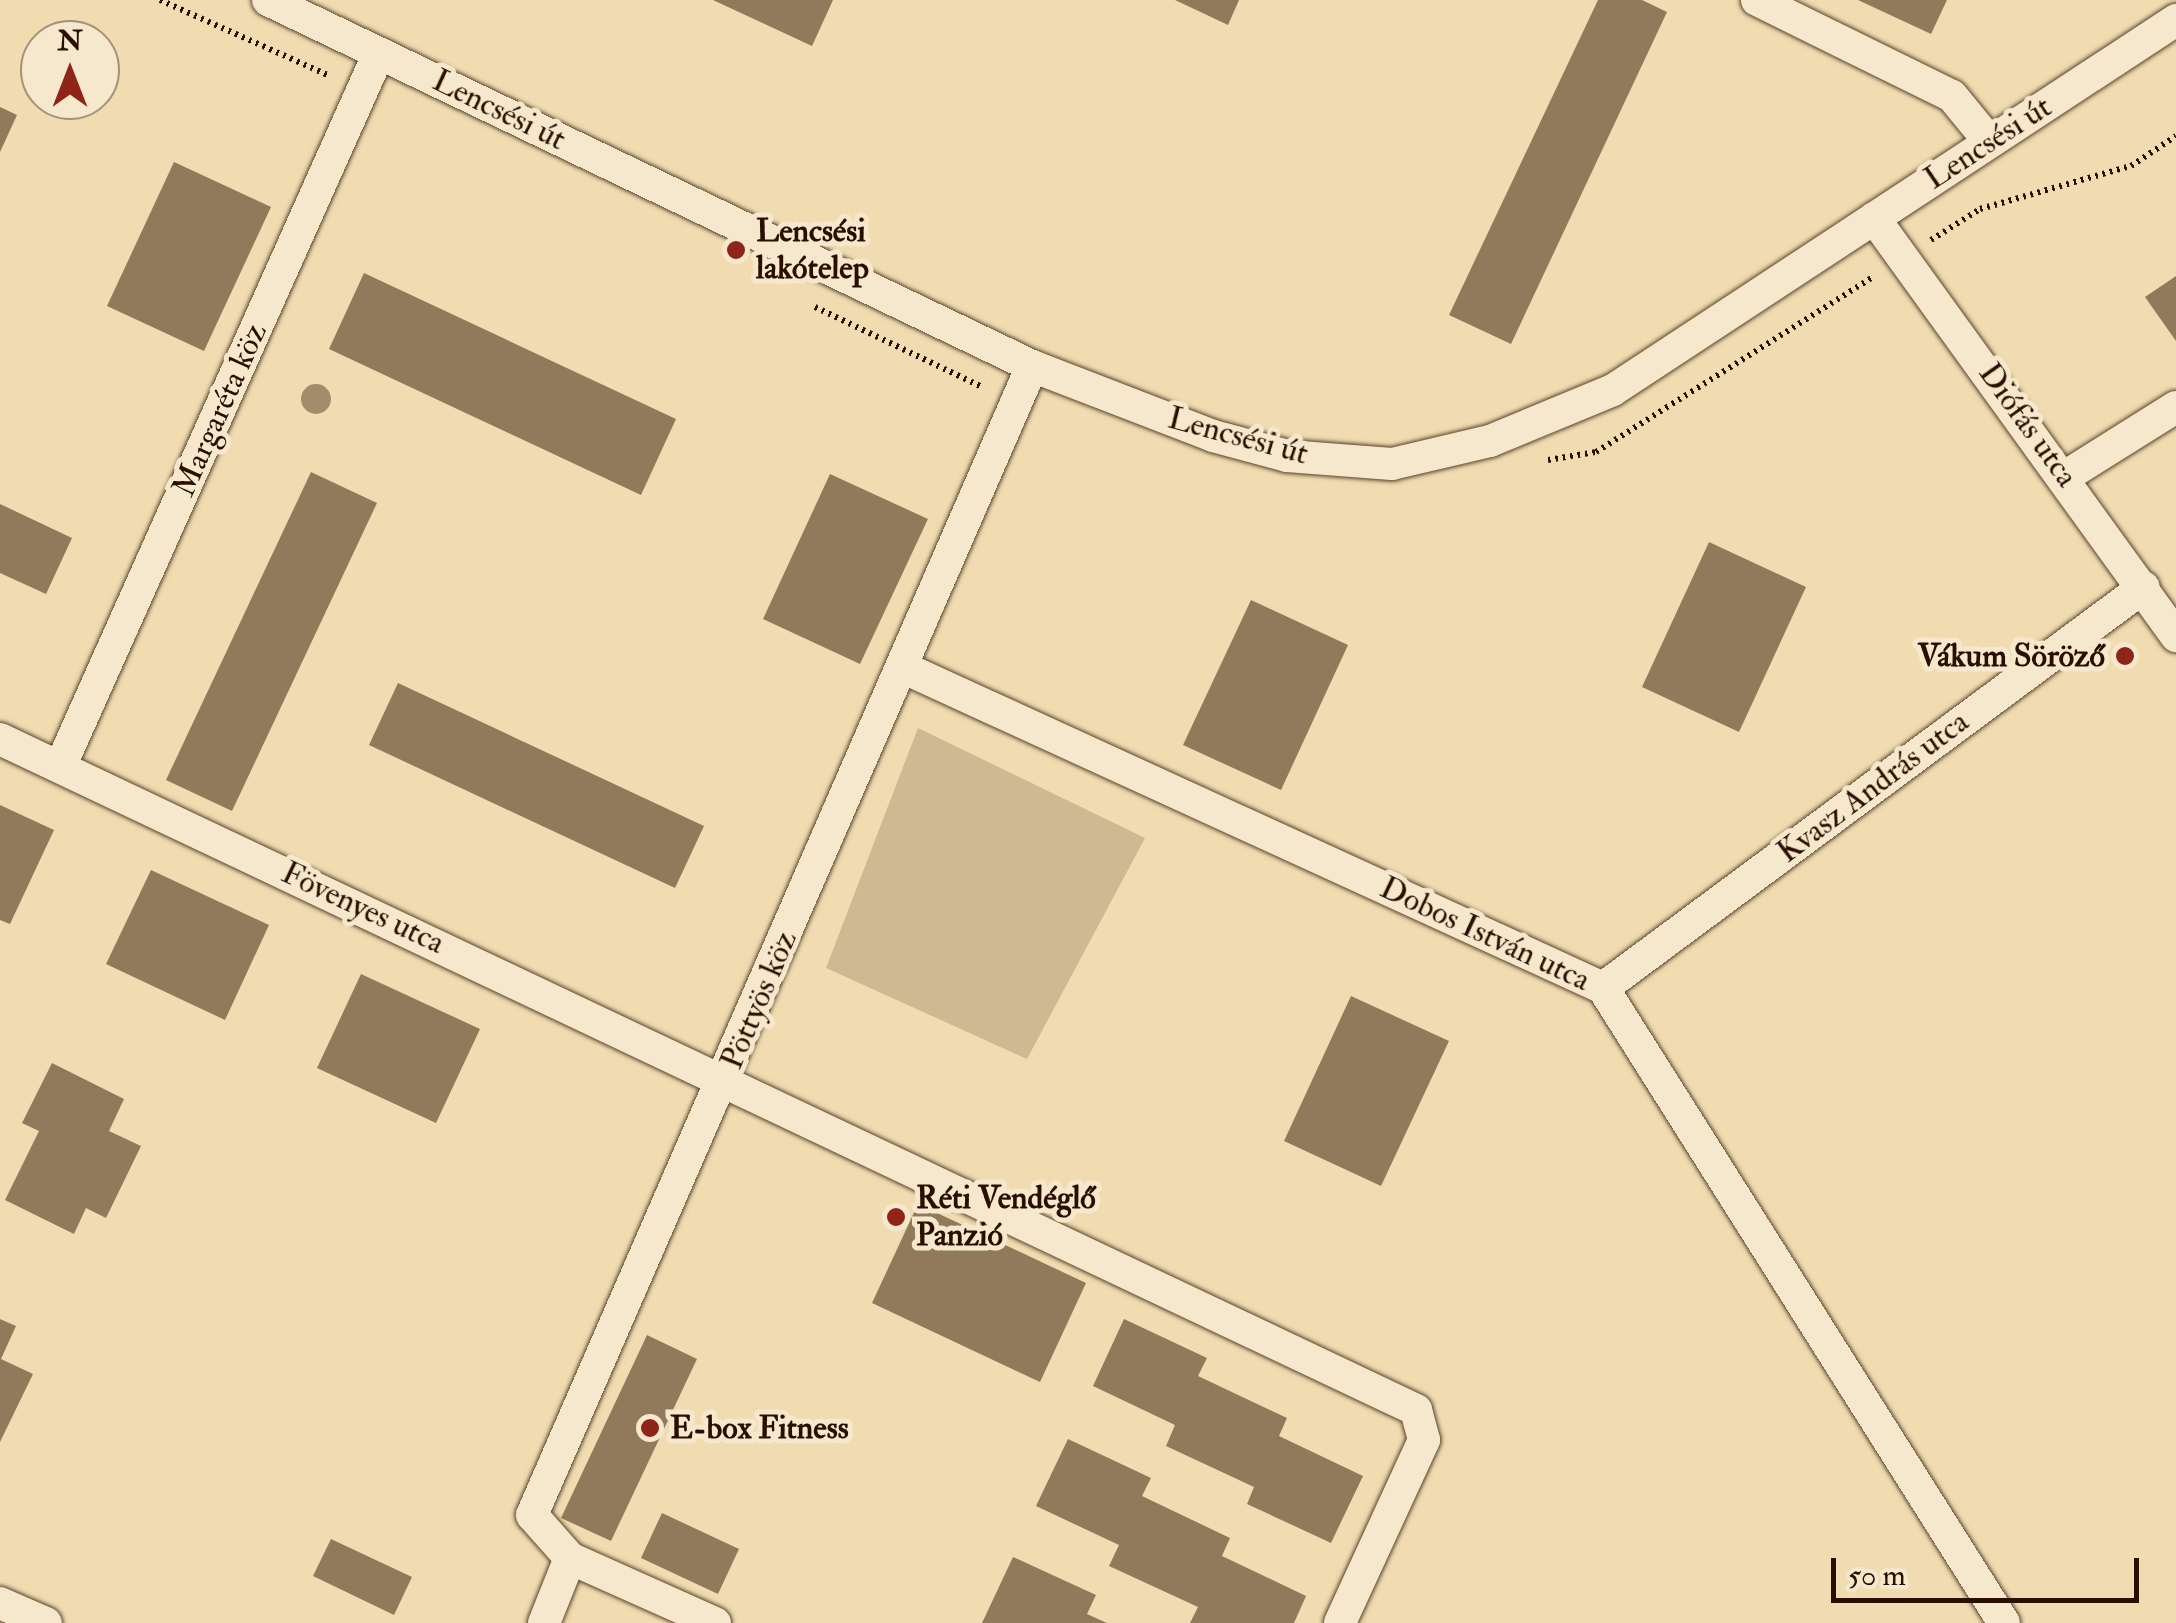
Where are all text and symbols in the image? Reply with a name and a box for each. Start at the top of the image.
north arrow [20,20,120,120]
text: N [57,24,83,59]
street label: Lencsési út [426,61,572,159]
street label: Lencsési út [1917,88,2059,198]
place label: Lencsési lakótelep [756,213,869,288]
marker: Lencsési lakótelep [725,239,747,261]
street label: Margaréta köz [165,317,275,503]
street label: Diófás utca [1970,356,2086,494]
street label: Lencsési út [1164,399,1312,473]
place label: Vákum Söröző [1917,637,2105,675]
marker: Vákum Söröző [2114,645,2136,667]
street label: Kvasz András utca [1770,703,1976,871]
street label: Fövenyes utca [275,854,451,962]
street label: Dobos István utca [1374,869,1596,999]
street label: Pöttyös köz [713,925,805,1075]
place label: Réti Vendéglő Panzió [916,1180,1096,1255]
marker: Réti Vendéglő Panzió [885,1206,907,1228]
place label: E-box Fitness [670,1409,849,1447]
marker: E-box Fitness [639,1417,661,1439]
scale bar [1836,1538,2144,1600]
text: 50 m [1848,1557,1906,1594]

